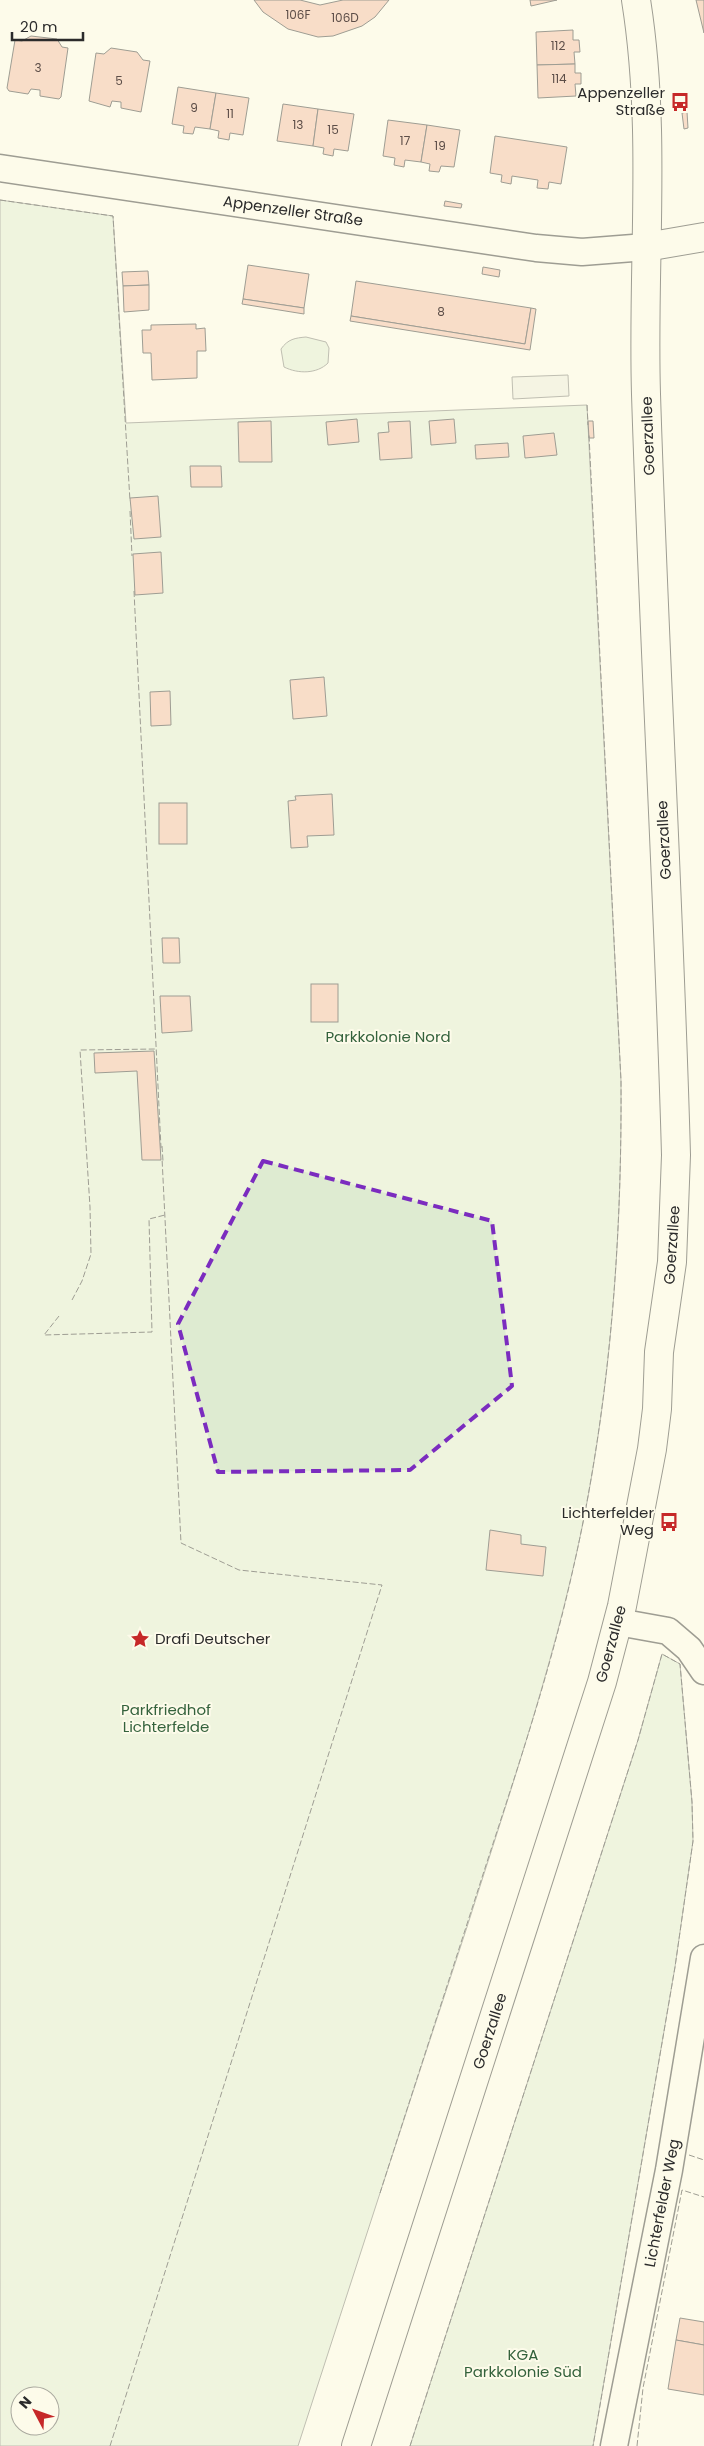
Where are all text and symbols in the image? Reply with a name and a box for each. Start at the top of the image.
house number: 106F [285,6,311,23]
house number: 106D [331,9,359,26]
scale bar [12,10,84,42]
text: 20 m [20,16,58,37]
house number: 112 [551,37,565,54]
house number: 3 [34,59,42,76]
house number: 114 [551,70,567,87]
house number: 5 [115,72,123,89]
place label: Appenzeller Straße [577,82,665,120]
bus stop icon: Appenzeller Straße [669,91,691,113]
house number: 9 [190,99,198,116]
house number: 11 [226,105,234,122]
house number: 13 [293,116,303,133]
house number: 15 [327,121,339,138]
house number: 17 [400,132,411,149]
house number: 19 [434,137,446,154]
street label: Appenzeller Straße [222,190,364,231]
house number: 8 [437,303,445,320]
street label: Goerzallee [636,396,659,476]
street label: Goerzallee [651,800,676,880]
park label: Parkkolonie Nord [325,1026,451,1047]
street label: Goerzallee [658,1205,685,1285]
place label: Lichterfelder Weg [562,1502,654,1540]
bus stop icon: Lichterfelder Weg [658,1511,680,1533]
street label: Goerzallee [590,1603,631,1685]
place icon: Drafi Deutscher [129,1628,151,1650]
place label: Drafi Deutscher [155,1628,271,1649]
park label: Parkfriedhof Lichterfelde [121,1699,211,1737]
street label: Goerzallee [467,1990,512,2072]
street label: Lichterfelder Weg [639,2137,684,2269]
park label: KGA Parkkolonie Süd [464,2344,582,2382]
north arrow [10,2386,60,2436]
text: N [14,2392,36,2413]

